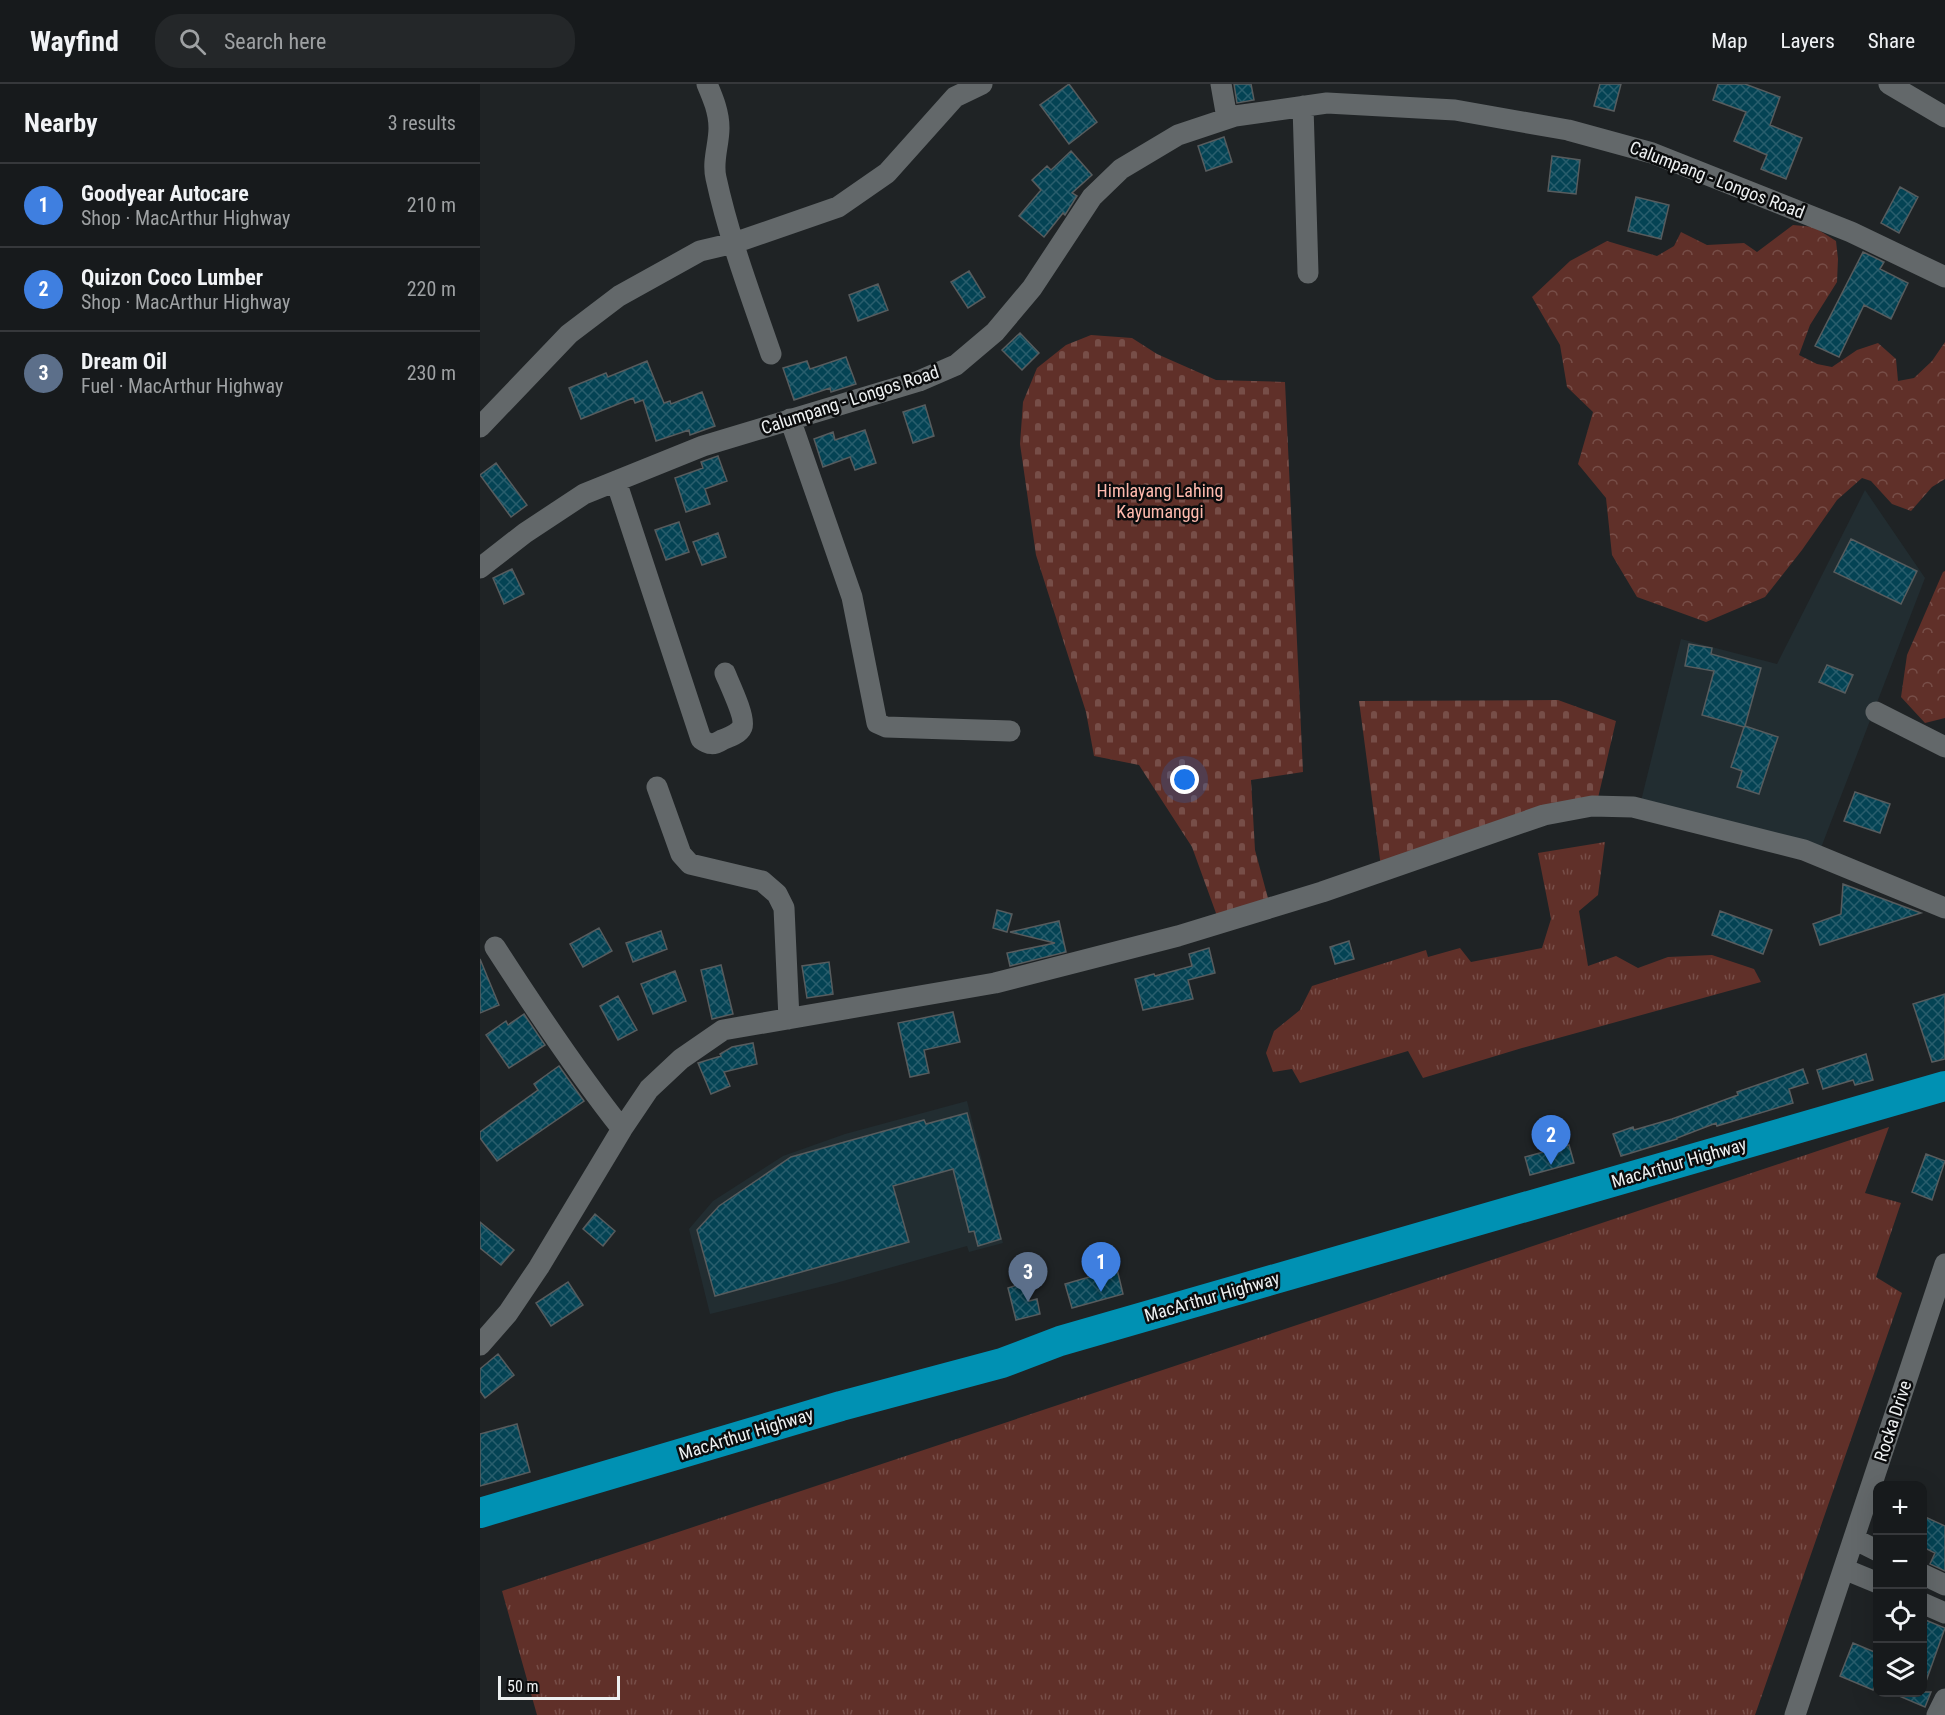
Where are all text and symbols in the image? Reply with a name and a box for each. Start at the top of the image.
search box [155,14,575,68]
text: Wayfind [30,25,119,58]
icon: search [176,25,209,58]
text: Search here [224,29,326,54]
text: Map [1711,29,1748,53]
text: Layers [1781,29,1835,53]
text: Share [1868,29,1915,53]
text: Nearby [24,108,98,138]
text: 3 results [388,111,456,135]
street label: Calumpang - Longos Road [1627,136,1808,223]
text: Goodyear Autocare [81,181,249,206]
text: 1 [38,193,49,217]
text: 210 m [407,193,456,217]
text: Shop · MacArthur Highway [81,206,290,230]
text: Quizon Coco Lumber [81,265,263,290]
text: 2 [38,277,49,301]
text: 220 m [407,277,456,301]
text: Shop · MacArthur Highway [81,290,290,314]
text: Dream Oil [81,349,167,374]
text: 3 [38,361,49,385]
text: 230 m [407,361,456,385]
street label: Calumpang - Longos Road [758,361,941,438]
text: Fuel · MacArthur Highway [81,374,283,398]
park label: Himlayang Lahing Kayumanggi [1097,480,1223,522]
your location [1170,765,1199,794]
pin: 2 [1532,1116,1570,1165]
street label: MacArthur Highway [1609,1133,1749,1192]
pin: 1 [1082,1242,1120,1292]
pin: 3 [1008,1252,1048,1302]
street label: MacArthur Highway [1142,1267,1282,1326]
street label: Rocka Drive [1870,1378,1915,1464]
street label: MacArthur Highway [676,1403,816,1464]
map controls [1873,1481,1927,1697]
button: + [1873,1481,1927,1535]
button: − [1873,1535,1927,1589]
button: locate [1873,1589,1927,1643]
button: layers [1873,1643,1927,1697]
scale bar [498,1673,620,1700]
text: 50 m [507,1677,539,1696]

